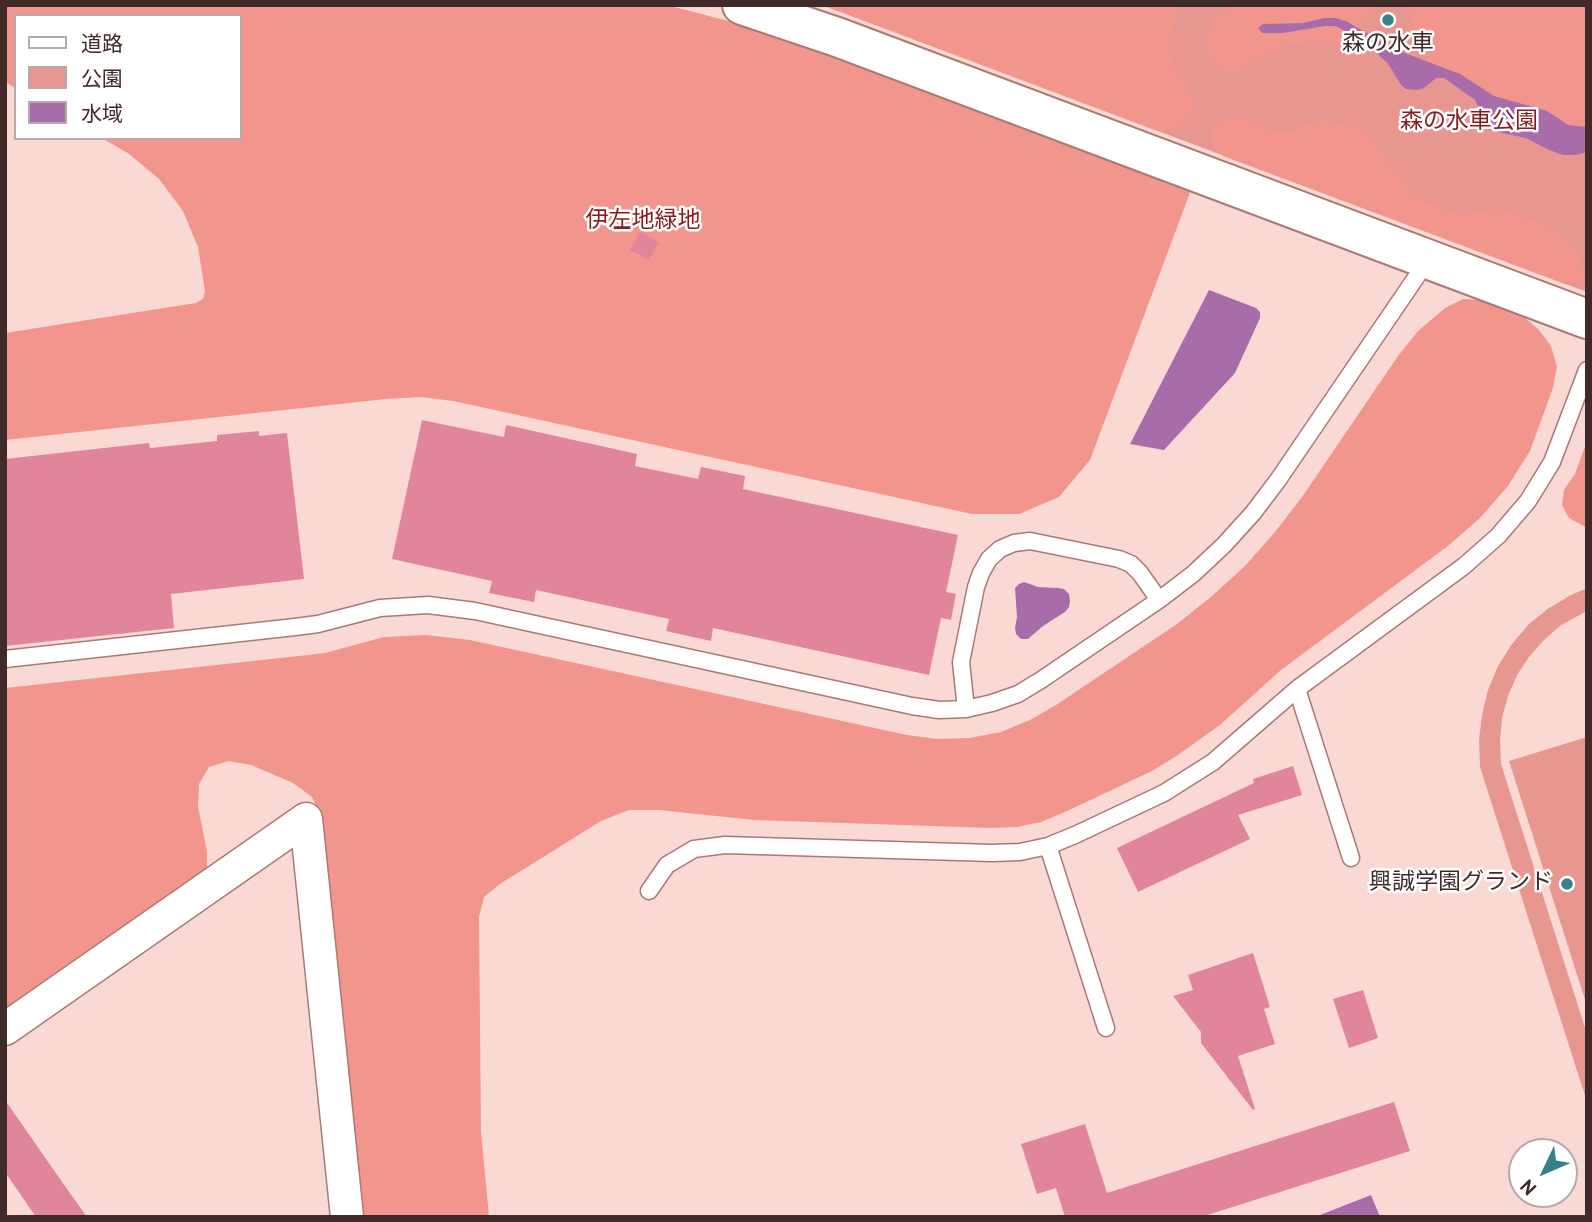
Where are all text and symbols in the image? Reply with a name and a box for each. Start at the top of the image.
marker: 森の水車 [1380,12,1396,28]
legend [14,14,242,140]
place label: 森の水車 [1342,31,1434,59]
text: 道路 [81,32,123,59]
text: 公園 [81,67,123,94]
text: 水域 [81,102,123,129]
park label: 森の水車公園 [1400,109,1538,137]
park label: 伊左地緑地 [586,208,700,236]
place label: 興誠学園グランド [1369,870,1553,898]
marker: 興誠学園グランド [1559,876,1575,892]
north arrow [1508,1138,1578,1208]
text: N [1516,1173,1543,1199]

